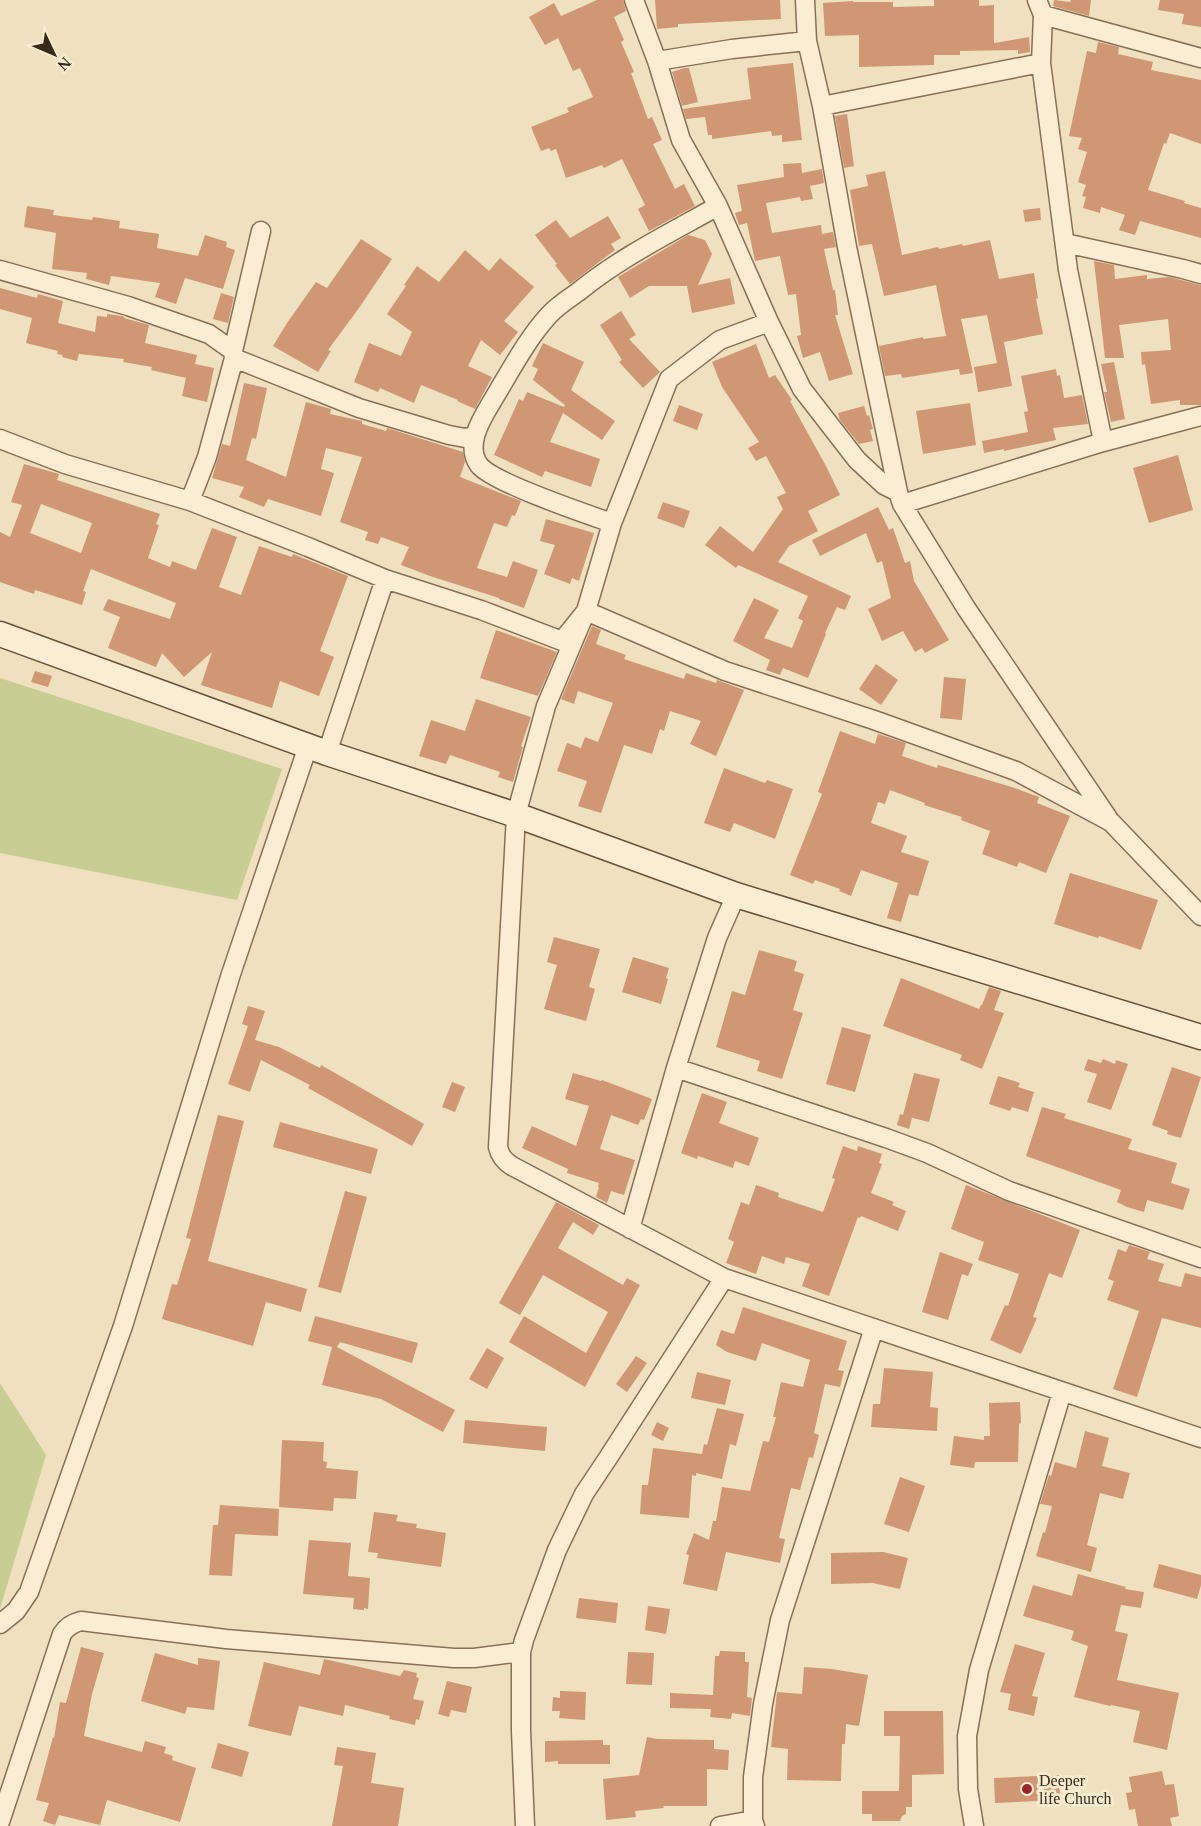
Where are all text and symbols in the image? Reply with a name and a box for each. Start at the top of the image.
north arrow [24,24,84,84]
text: N [54,54,75,74]
place label: Deeper life Church [1039,1772,1111,1807]
marker: Deeper life Church [1020,1782,1034,1796]

